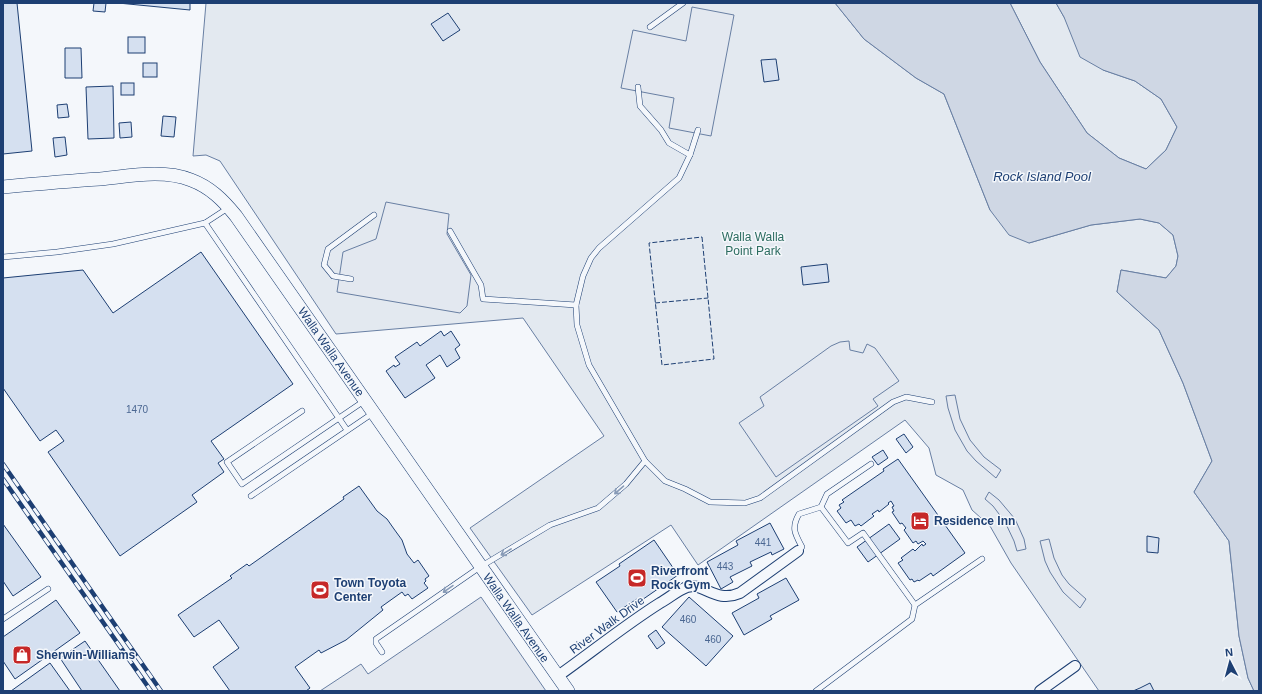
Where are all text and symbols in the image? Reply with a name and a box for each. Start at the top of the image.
water label: Rock Island Pool [993,169,1092,184]
park label: Walla Walla Point Park [722,230,785,258]
street label: Walla Walla Avenue [295,305,367,400]
house number: 1470 [126,404,149,415]
one-way arrow [614,486,624,495]
hotel icon: Residence Inn [909,510,931,532]
place label: Residence Inn [934,514,1015,528]
house number: 441 [755,537,772,548]
one-way arrow [500,548,512,556]
house number: 443 [717,561,734,572]
place label: Riverfront Rock Gym [651,564,710,592]
sports icon: Riverfront Rock Gym [626,567,648,589]
street label: Walla Walla Avenue [480,571,552,666]
place label: Town Toyota Center [334,576,407,604]
sports icon: Town Toyota Center [309,579,331,601]
one-way arrow [443,585,454,593]
street label: River Walk Drive [567,593,647,657]
house number: 460 [680,614,697,625]
house number: 460 [705,634,722,645]
north arrow [1210,642,1250,682]
shop icon: Sherwin-Williams [11,644,33,666]
text: N [1224,646,1234,658]
place label: Sherwin-Williams [36,648,136,662]

